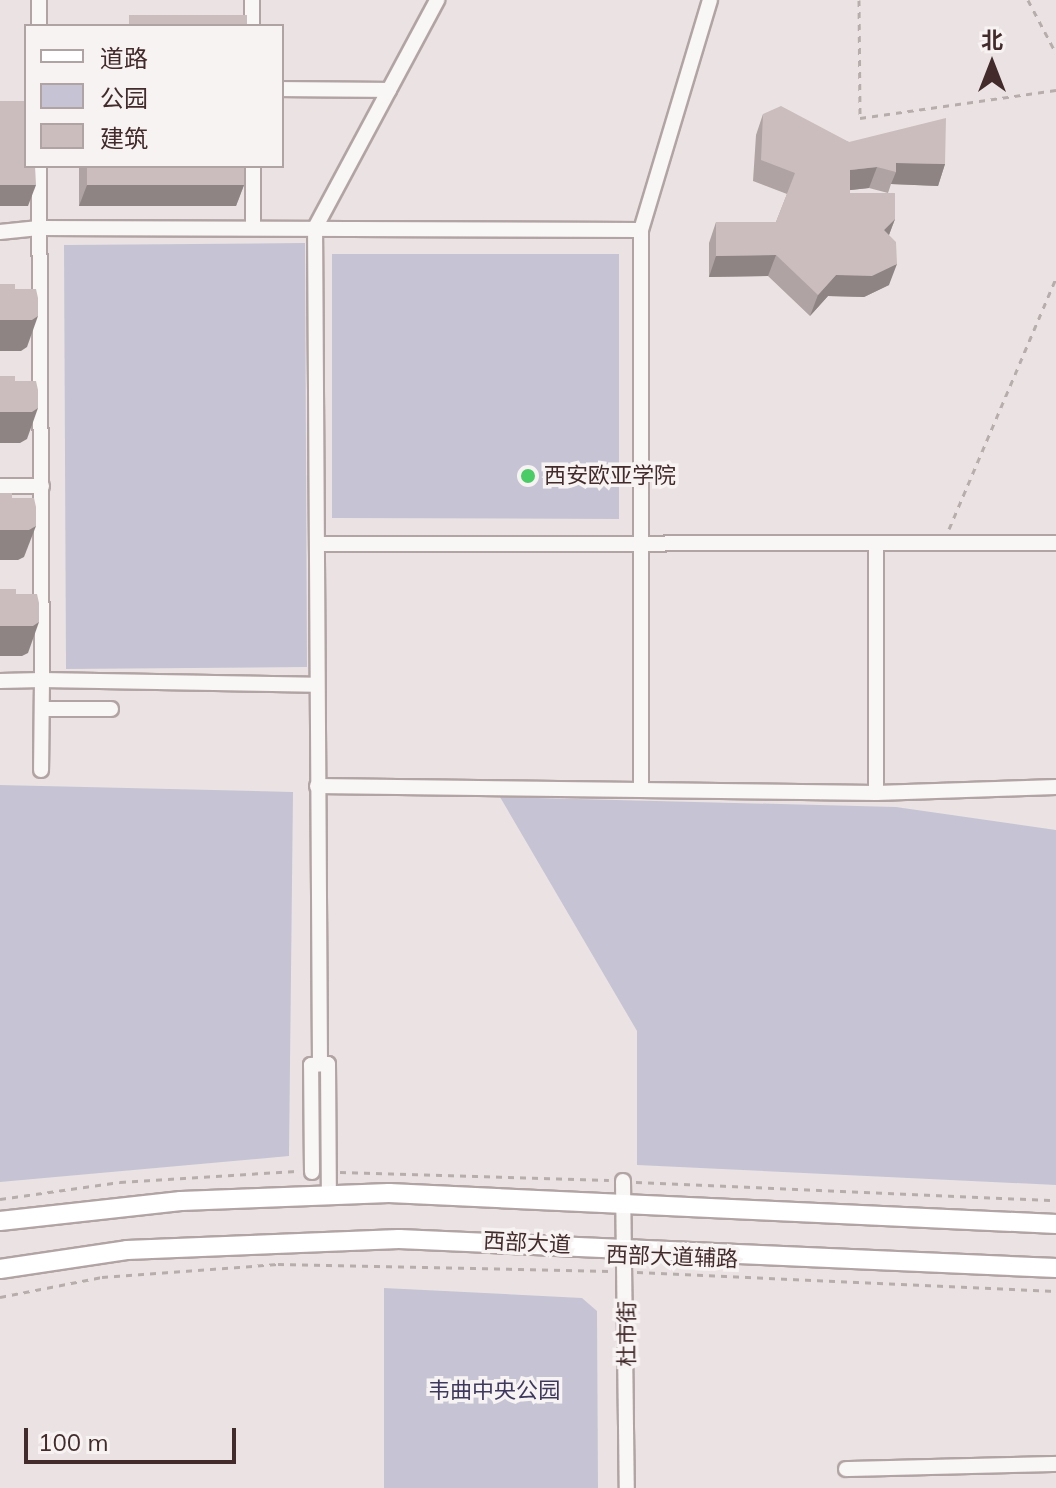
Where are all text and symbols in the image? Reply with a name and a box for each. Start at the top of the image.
legend [24,24,284,168]
north arrow [952,24,1032,104]
text: 北 [981,26,1003,54]
text: 道路 [100,43,148,73]
text: 公园 [100,83,148,113]
text: 建筑 [100,123,148,153]
place label: 西安欧亚学院 [544,463,676,489]
marker: 西安欧亚学院 [519,467,537,485]
street label: 西部大道 [482,1228,572,1258]
street label: 西部大道辅路 [606,1242,738,1272]
street label: 杜市街 [614,1301,640,1367]
park label: 韦曲中央公园 [428,1378,560,1404]
scale bar [28,1412,240,1462]
text: 100 m [38,1427,109,1457]

